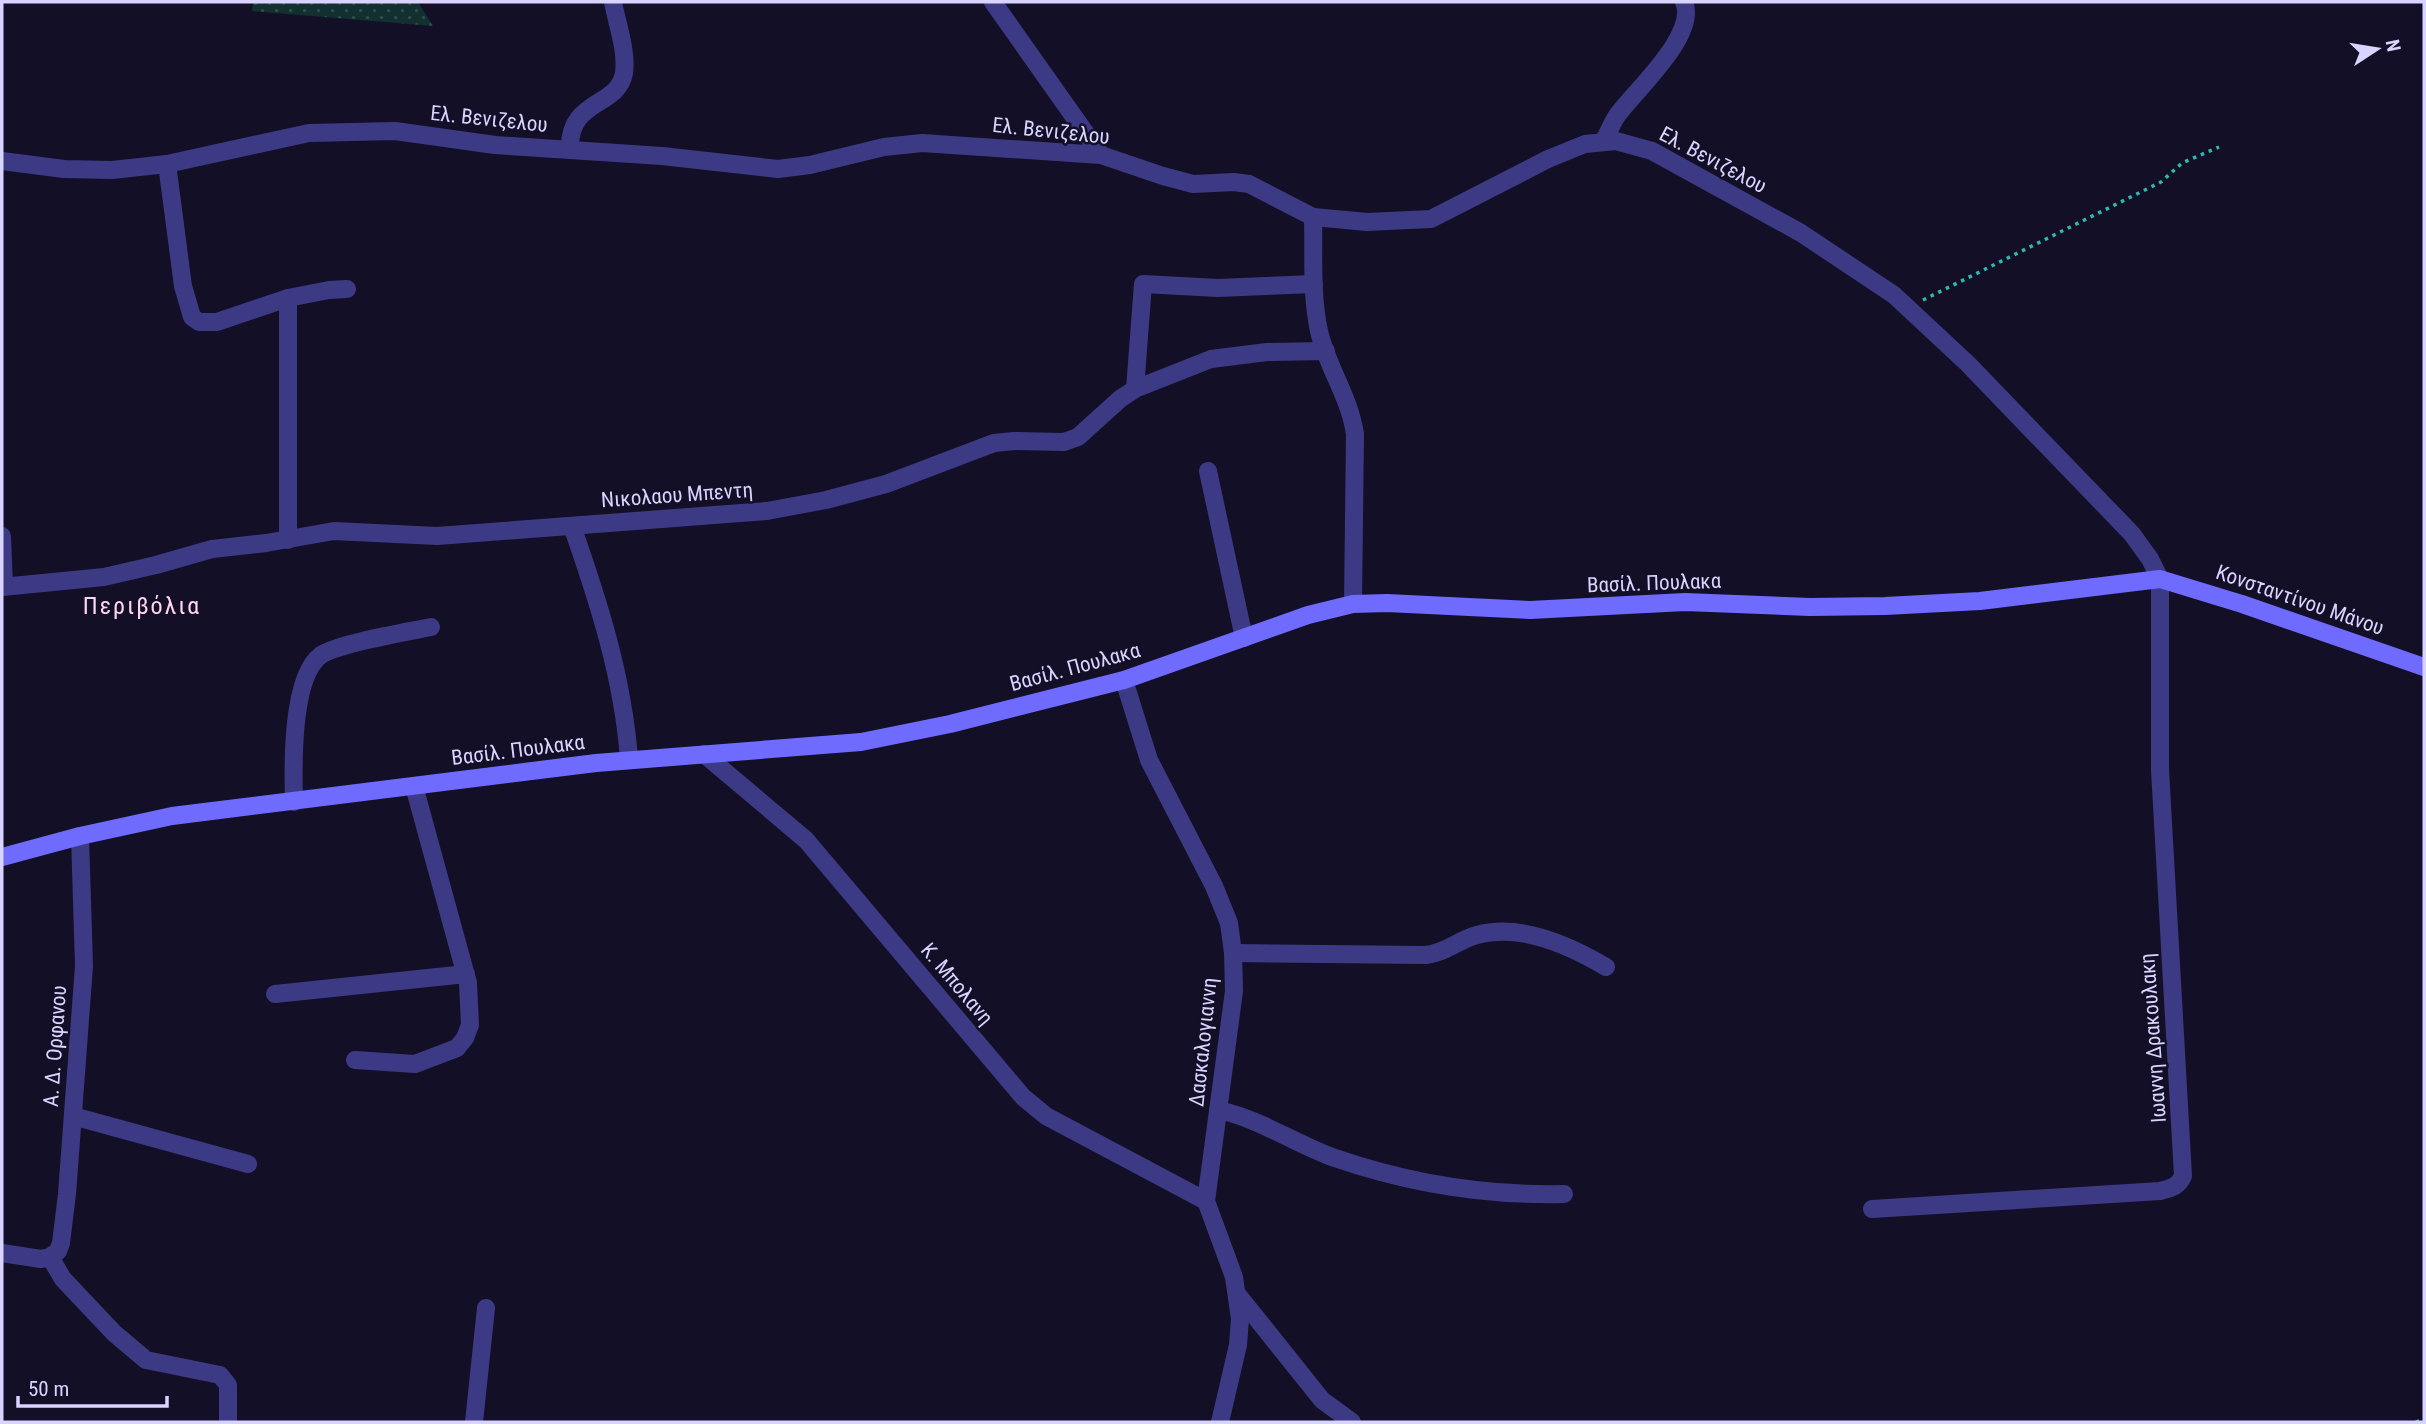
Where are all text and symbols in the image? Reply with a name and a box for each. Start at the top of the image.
north arrow [2342,14,2412,84]
text: N [2381,37,2406,54]
street label: Ελ. Βενιζελου [429,101,549,137]
street label: Ελ. Βενιζελου [991,113,1111,149]
street label: Ελ. Βενιζελου [1655,122,1771,198]
street label: Νικολαου Μπεντη [600,478,754,512]
street label: Κονσταντίνου Μάνου [2213,560,2387,640]
street label: Βασίλ. Πουλακα [1587,569,1722,597]
district label: Περιβόλια [83,592,201,620]
street label: Βασίλ. Πουλακα [1007,638,1143,696]
street label: Βασίλ. Πουλακα [450,730,587,770]
street label: Κ. Μπολανη [916,938,998,1030]
street label: Ιωαννη Δρακουλακη [2135,952,2171,1124]
street label: Δασκαλογιαννη [1184,976,1222,1108]
street label: Α. Δ. Ορφανου [39,984,71,1108]
scale bar [18,1364,166,1408]
text: 50 m [28,1377,69,1401]

